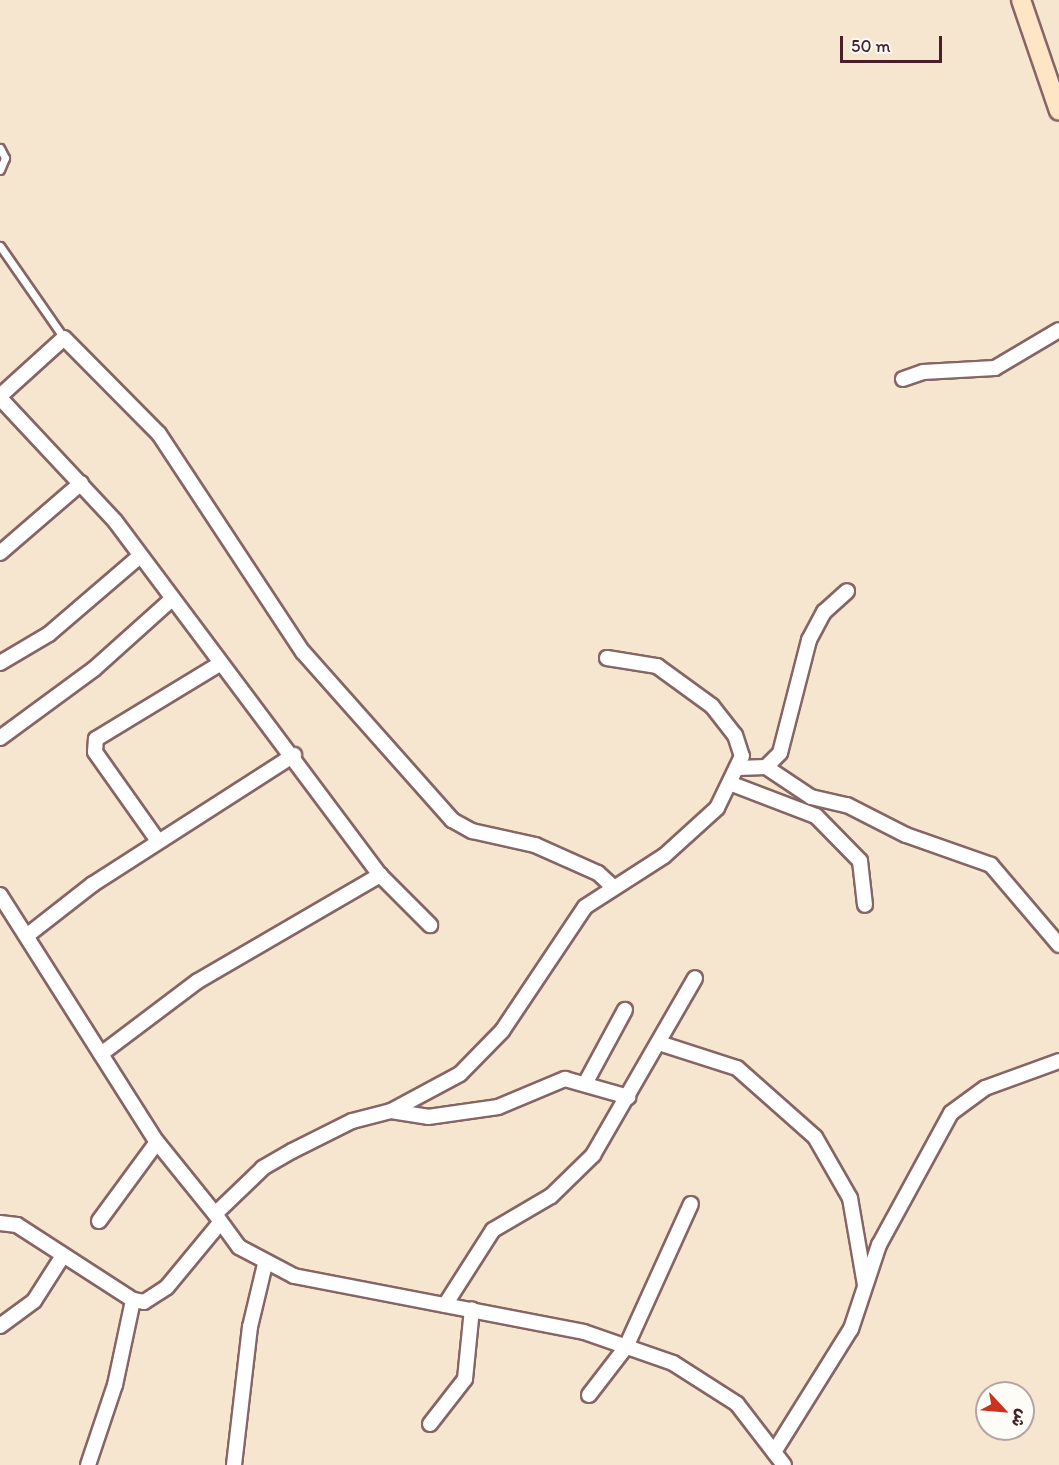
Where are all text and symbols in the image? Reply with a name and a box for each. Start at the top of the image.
scale bar [843,24,945,62]
text: 50 m [851,35,891,57]
north arrow [975,1381,1035,1441]
text: ش [1007,1406,1032,1430]

